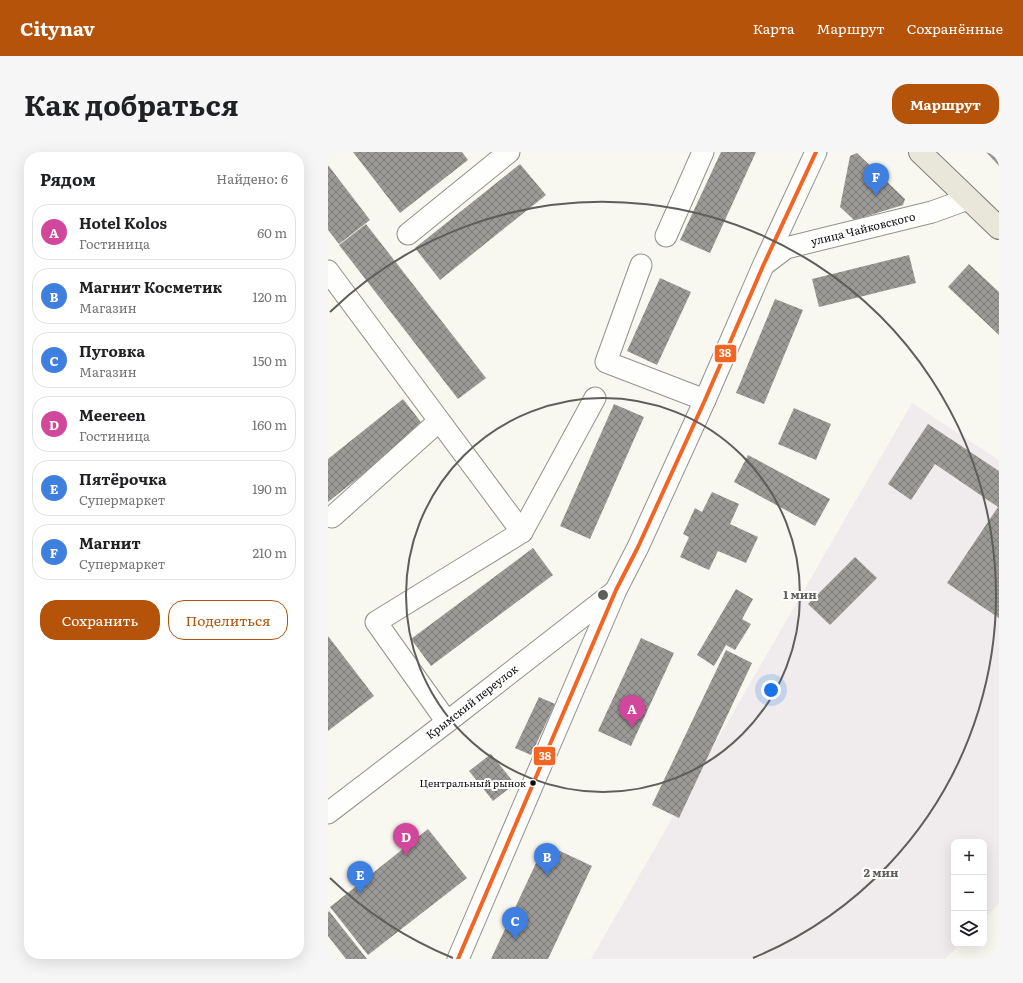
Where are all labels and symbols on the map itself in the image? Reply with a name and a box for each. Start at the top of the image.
pin: F [863,163,889,196]
street label: улица Чайковского [809,207,917,249]
line badge: 38 [714,344,737,363]
text: 38 [719,344,732,360]
text: 1 мин [783,585,817,603]
centre of rings [596,588,610,602]
street label: Крымский переулок [422,660,521,742]
your location [761,680,781,700]
pin: A [619,695,645,728]
line badge: 38 [533,746,556,766]
text: 38 [539,747,552,763]
place label: Центральный рынок [419,775,526,790]
marker: Центральный рынок [528,778,538,788]
pin: D [393,823,419,856]
pin: B [534,843,560,876]
pin: E [347,861,373,894]
text: 2 мин [863,863,899,881]
pin: C [502,907,528,940]

